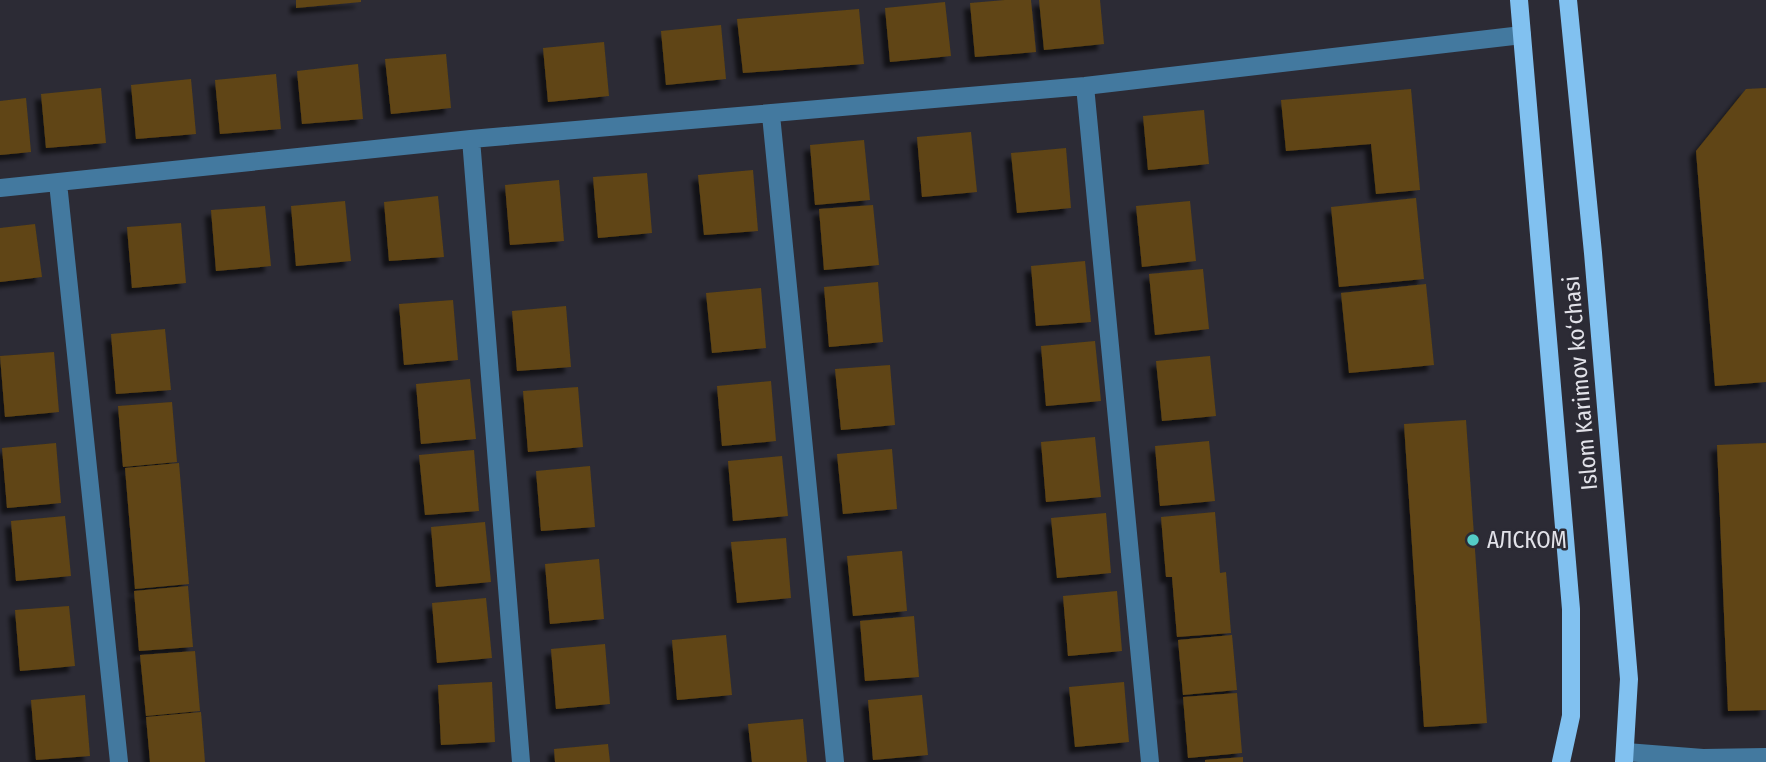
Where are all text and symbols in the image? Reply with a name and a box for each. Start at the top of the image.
street label: Islom Karimov ko‘chasi [1557,275,1603,491]
place label: АЛСКОМ [1487,526,1567,554]
marker: АЛСКОМ [1465,532,1481,548]

